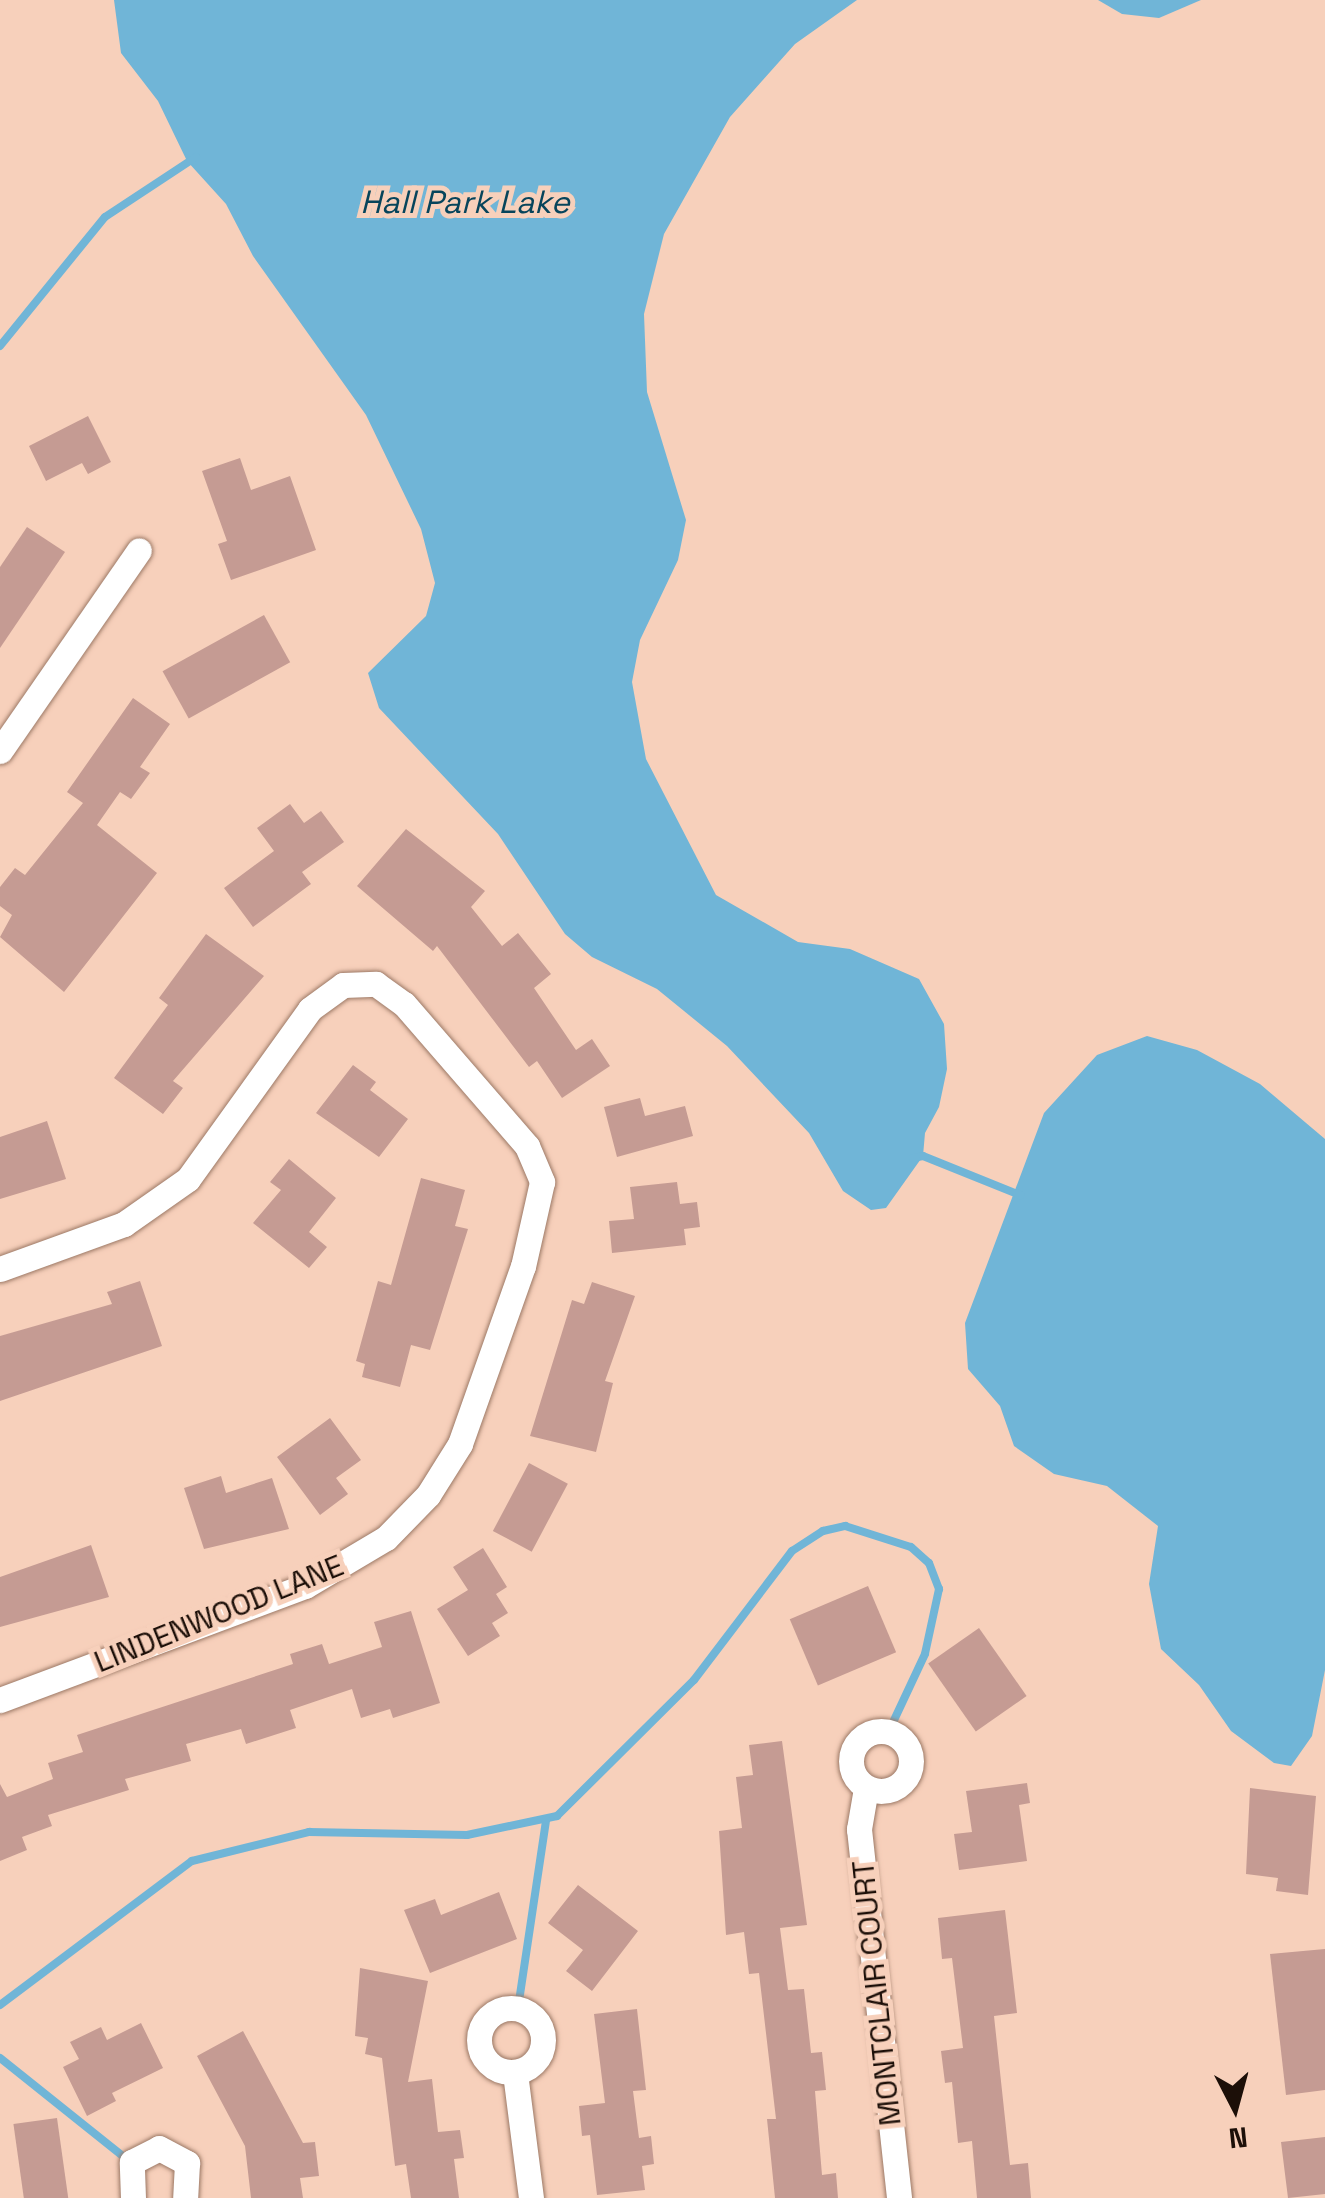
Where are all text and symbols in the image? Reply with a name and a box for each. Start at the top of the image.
water label: Hall Park Lake [360,183,570,221]
street label: LINDENWOOD LANE [89,1548,349,1680]
street label: MONTCLAIR COURT [845,1858,909,2128]
north arrow [1185,2058,1285,2158]
text: N [1227,2119,1249,2157]

